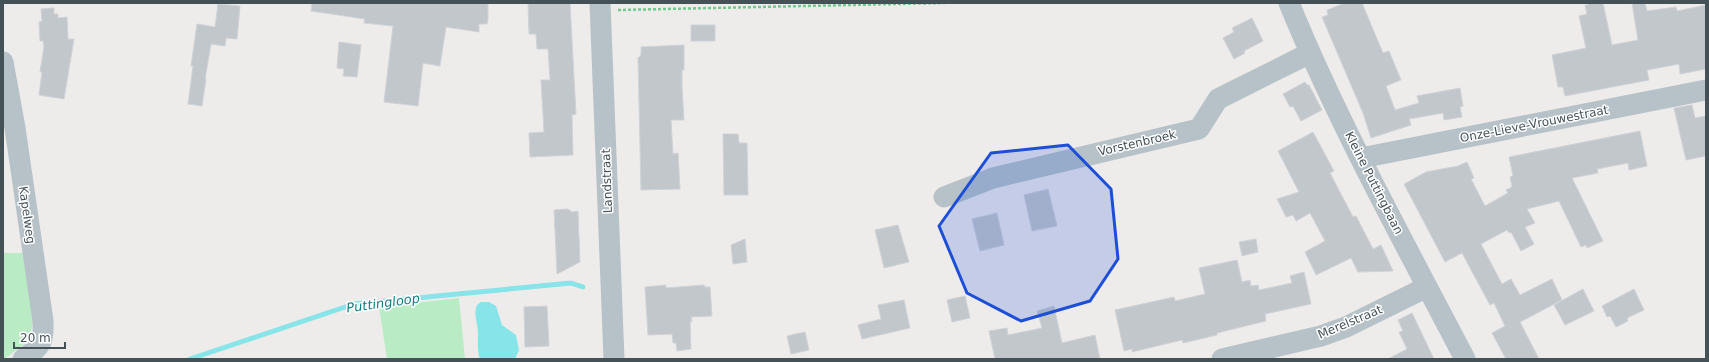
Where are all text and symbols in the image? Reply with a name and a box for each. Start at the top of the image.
street label: Onze-Lieve-Vrouwestraat [1459,103,1610,145]
street label: Vorstenbroek [1097,127,1177,159]
street label: Kleine Puttingbaan [1342,129,1406,237]
street label: Landstraat [599,148,615,214]
street label: Kapelweg [16,185,38,245]
water label: Puttingloop [345,290,421,316]
street label: Merelstraat [1316,302,1384,342]
scale bar [14,324,65,350]
text: 20 m [20,331,51,345]

